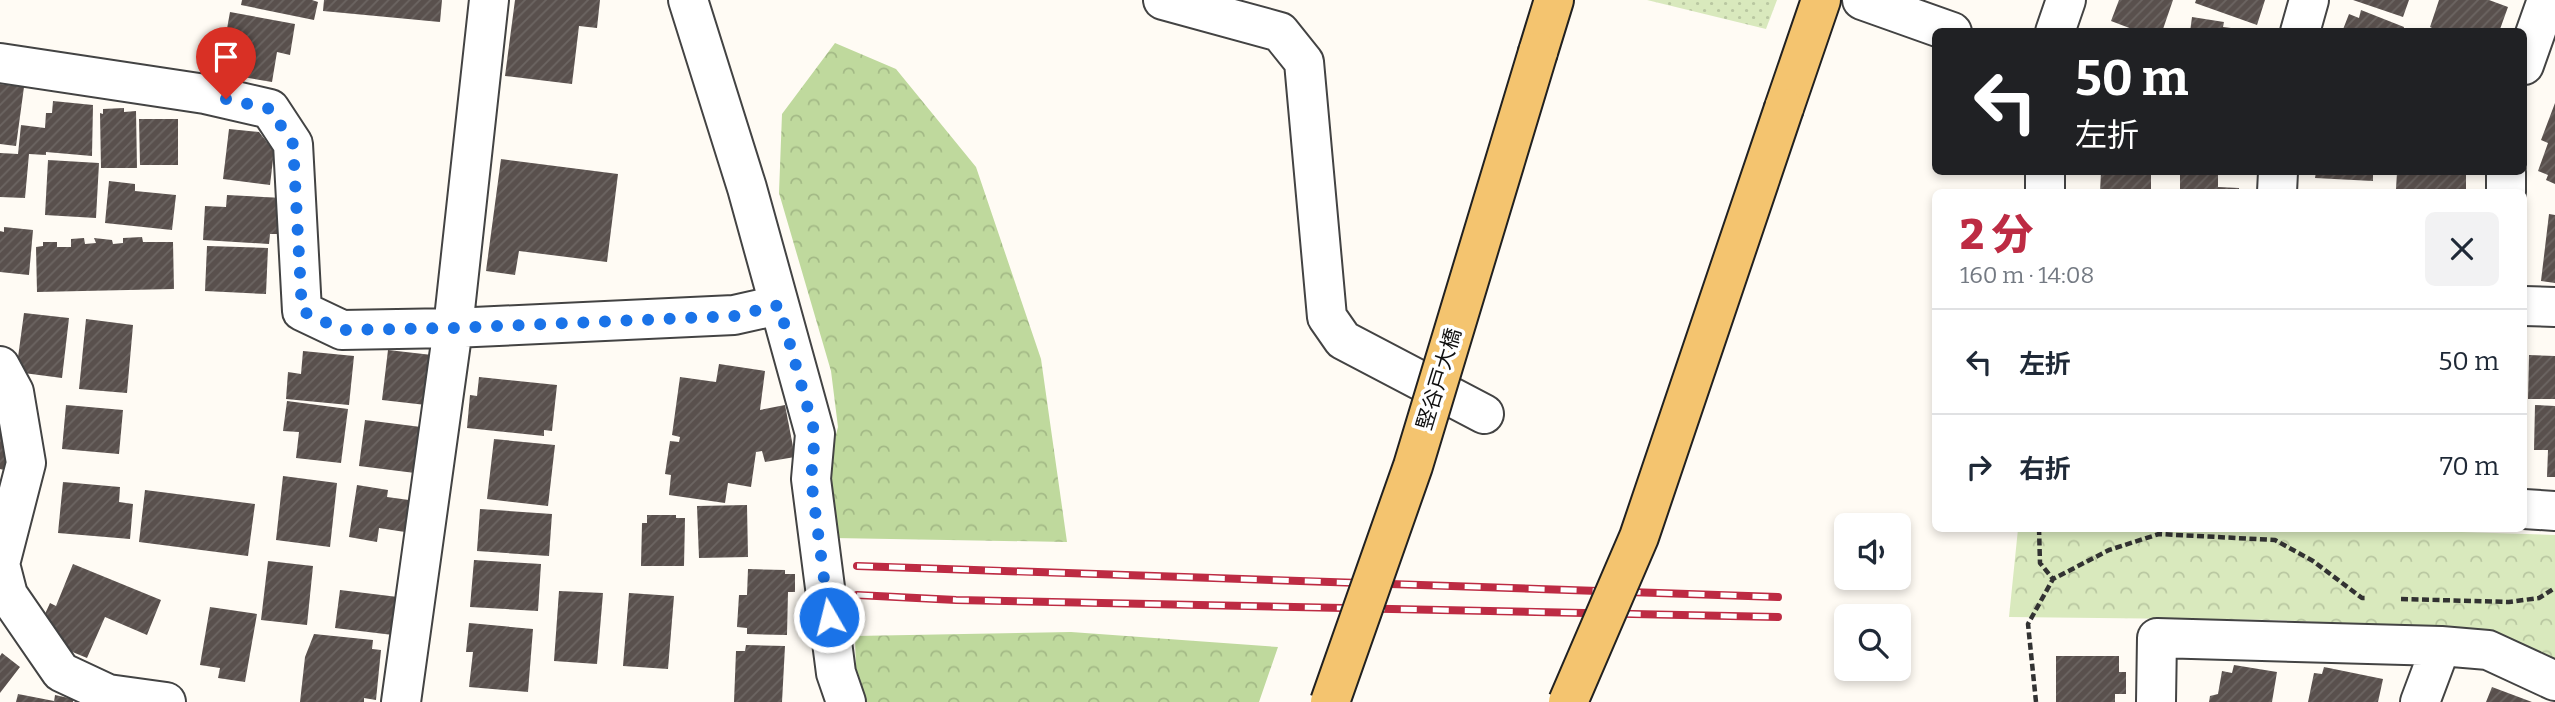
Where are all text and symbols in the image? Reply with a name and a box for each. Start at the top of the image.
pin [196,27,256,99]
icon: arrive [207,38,245,76]
text: 50 m [2075,49,2188,108]
icon: left [1960,56,2051,147]
text: 左折 [2075,116,2139,154]
text: 2 分 [1960,210,2033,260]
button: close [2425,212,2499,286]
text: 160 m · 14:08 [1960,261,2094,289]
street label: 竪谷戸大橋 [1411,325,1467,433]
icon: left [1960,343,1998,381]
text: 50 m [2438,346,2499,377]
text: 左折 [2019,349,2071,380]
icon: right [1960,448,1998,486]
text: 70 m [2440,451,2499,482]
text: 右折 [2019,454,2071,485]
map controls [1834,513,1911,681]
button: sound [1834,513,1911,590]
position arrow [792,580,866,654]
button: search [1834,604,1911,681]

